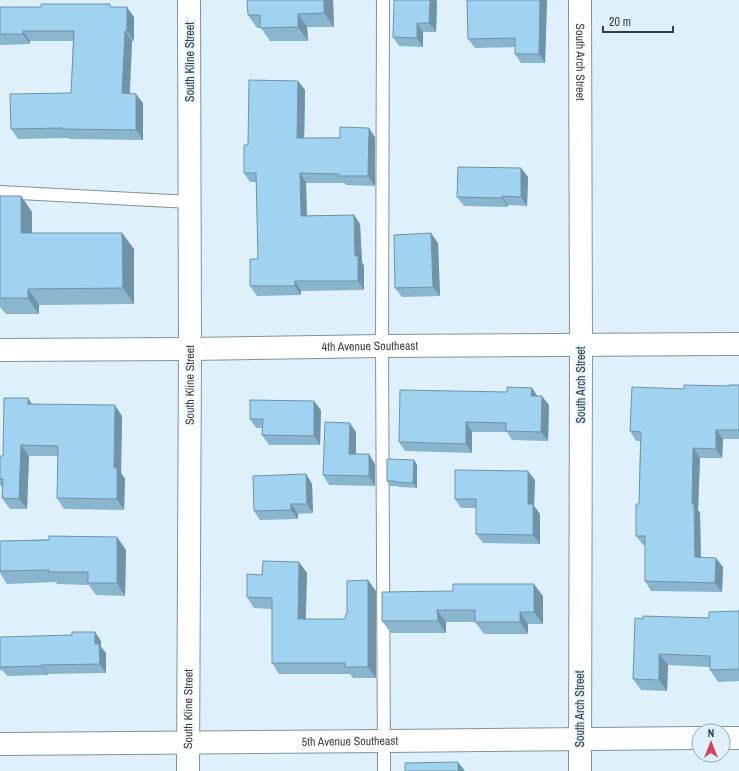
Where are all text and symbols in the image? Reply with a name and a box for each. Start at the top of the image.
scale bar [603,8,673,34]
text: 20 m [609,14,631,30]
street label: South Kline Street [182,22,198,102]
street label: South Arch Street [572,23,588,101]
street label: 4th Avenue Southeast [322,338,418,355]
street label: South Kline Street [182,345,198,425]
street label: South Arch Street [573,346,589,424]
street label: South Kline Street [180,669,196,749]
street label: South Arch Street [572,670,588,748]
north arrow [691,723,731,763]
text: N [708,726,714,740]
street label: 5th Avenue Southeast [302,733,399,750]

